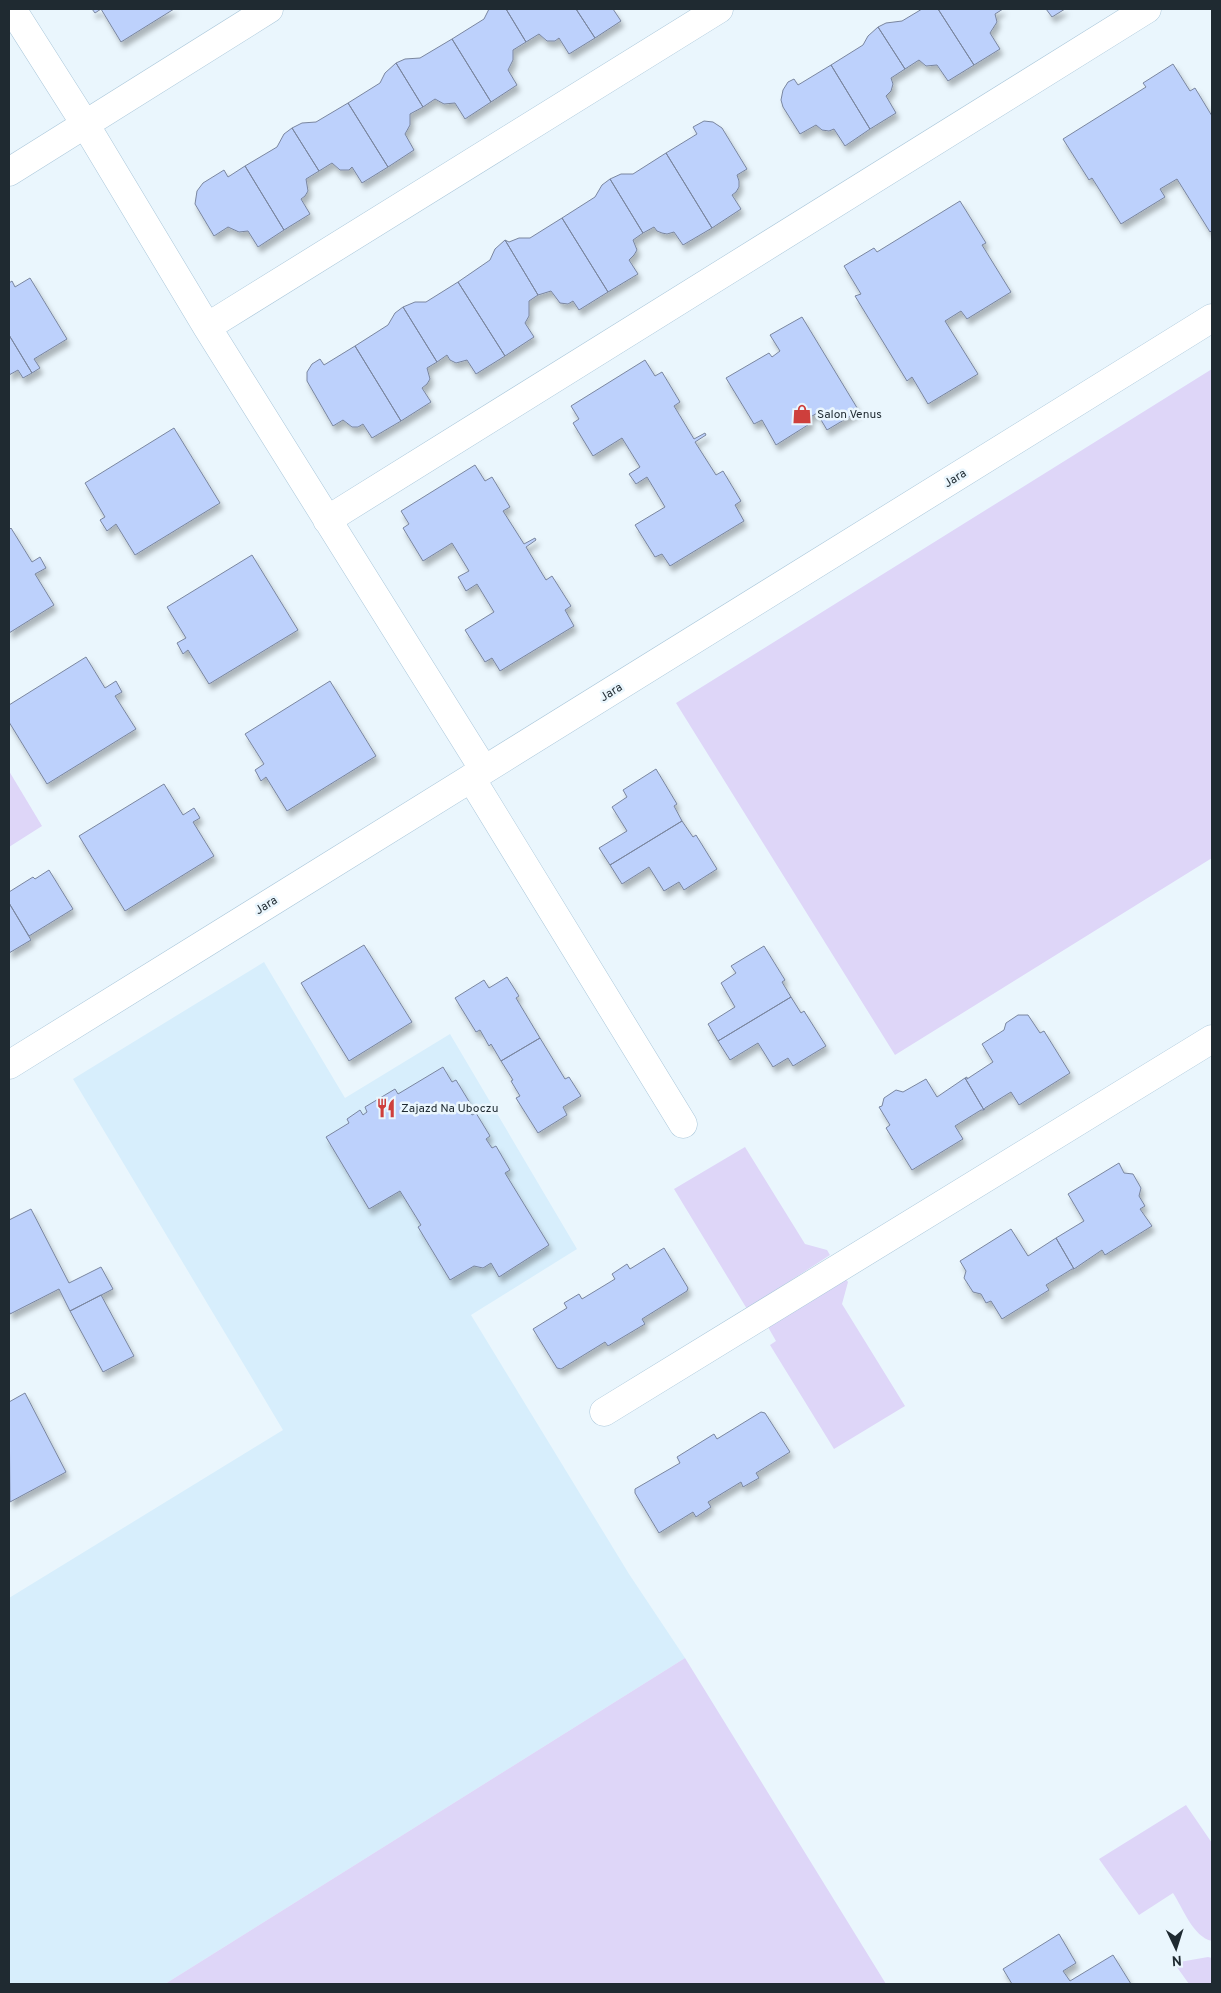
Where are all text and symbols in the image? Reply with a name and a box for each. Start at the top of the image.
shop icon: Salon Venus [791,403,813,425]
place label: Salon Venus [817,407,882,423]
street label: Jara [941,466,970,492]
street label: Jara [597,680,626,706]
street label: Jara [252,893,281,919]
restaurant icon: Zajazd Na Uboczu [375,1097,397,1119]
place label: Zajazd Na Uboczu [401,1101,498,1117]
north arrow [1151,1923,1201,1973]
text: N [1171,1951,1182,1968]

